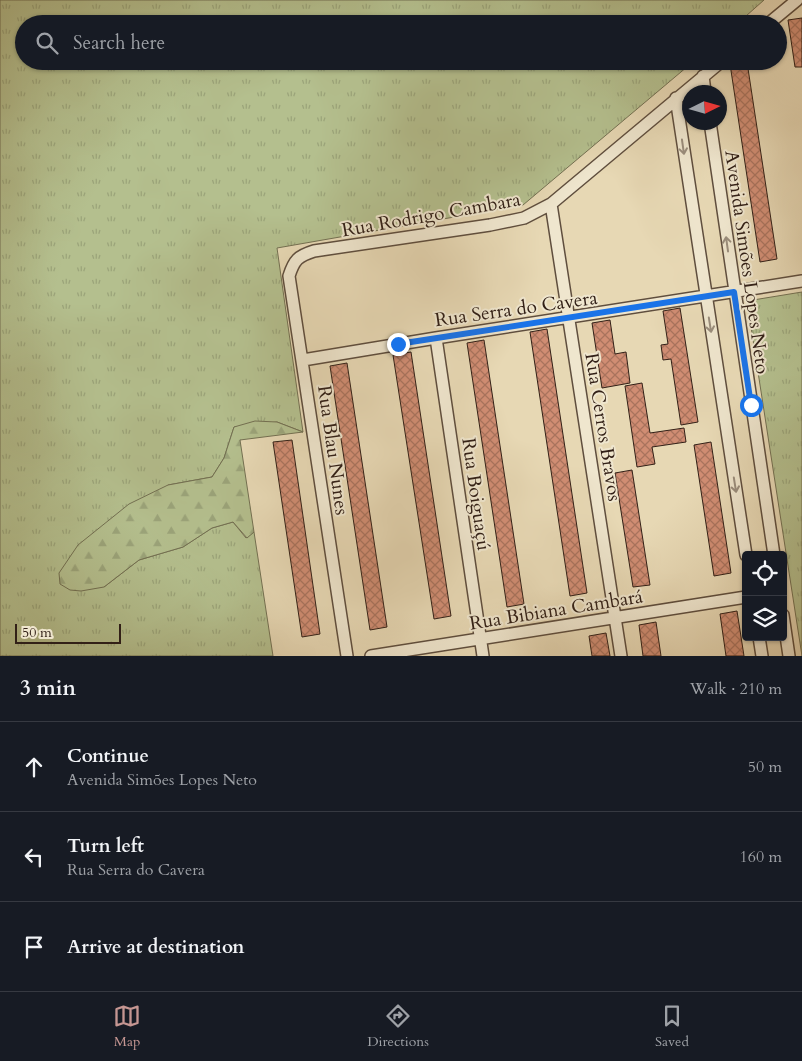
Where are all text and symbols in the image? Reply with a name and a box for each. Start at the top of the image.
search box [15,15,787,70]
icon: search [33,29,61,57]
text: Search here [73,30,165,56]
north arrow [682,85,727,130]
one-way arrow [678,138,688,154]
street label: Avenida Simões Lopes Neto [718,149,776,376]
street label: Rua Rodrigo Cambara [340,186,523,244]
one-way arrow [722,236,732,252]
street label: Rua Serra do Cavera [433,285,599,333]
one-way arrow [705,316,715,332]
route end [387,333,410,356]
street label: Rua Cerros Bravos [578,351,628,503]
street label: Rua Blau Nunes [311,384,355,517]
route start [740,394,763,417]
street label: Rua Boiguaçú [455,436,497,552]
one-way arrow [730,477,740,493]
map controls [742,551,787,641]
button: locate [742,551,787,596]
street label: Rua Bibiana Cambará [468,583,645,637]
button: layers [742,596,787,641]
scale bar [15,621,121,644]
text: 50 m [22,623,52,642]
text: 3 min [20,674,76,703]
text: Walk · 210 m [690,678,782,700]
text: Continue [67,743,149,769]
icon: ahead [20,753,48,781]
text: 50 m [748,756,782,778]
text: Avenida Simões Lopes Neto [67,769,257,791]
text: Turn left [67,833,144,859]
icon: left [20,843,48,871]
text: 160 m [740,846,782,868]
text: Rua Serra do Cavera [67,859,205,881]
icon: arrive [20,933,48,961]
text: Arrive at destination [67,934,244,960]
tab: Map [113,1002,141,1051]
tab: Directions [367,1002,429,1051]
tab: Saved [655,1002,689,1051]

